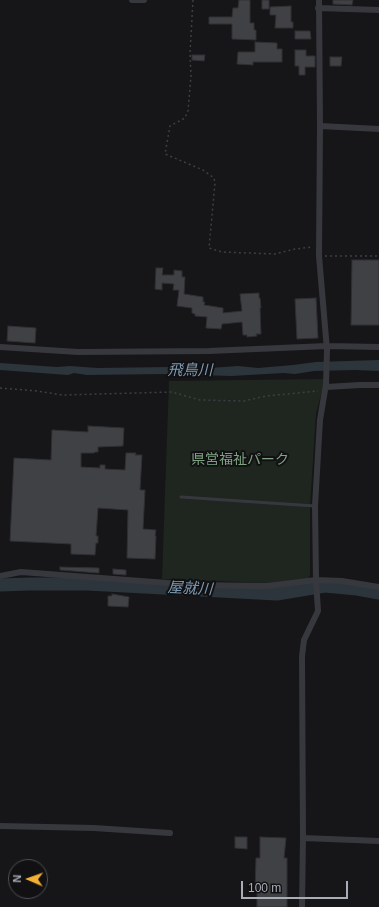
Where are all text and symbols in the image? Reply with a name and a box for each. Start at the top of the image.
water label: 飛鳥川 [168,362,212,380]
park label: 県営福祉パーク [191,452,289,468]
water label: 屋就川 [167,579,213,599]
north arrow [8,859,48,899]
scale bar [243,873,350,899]
text: N [11,874,23,883]
text: 100 m [248,881,281,895]

